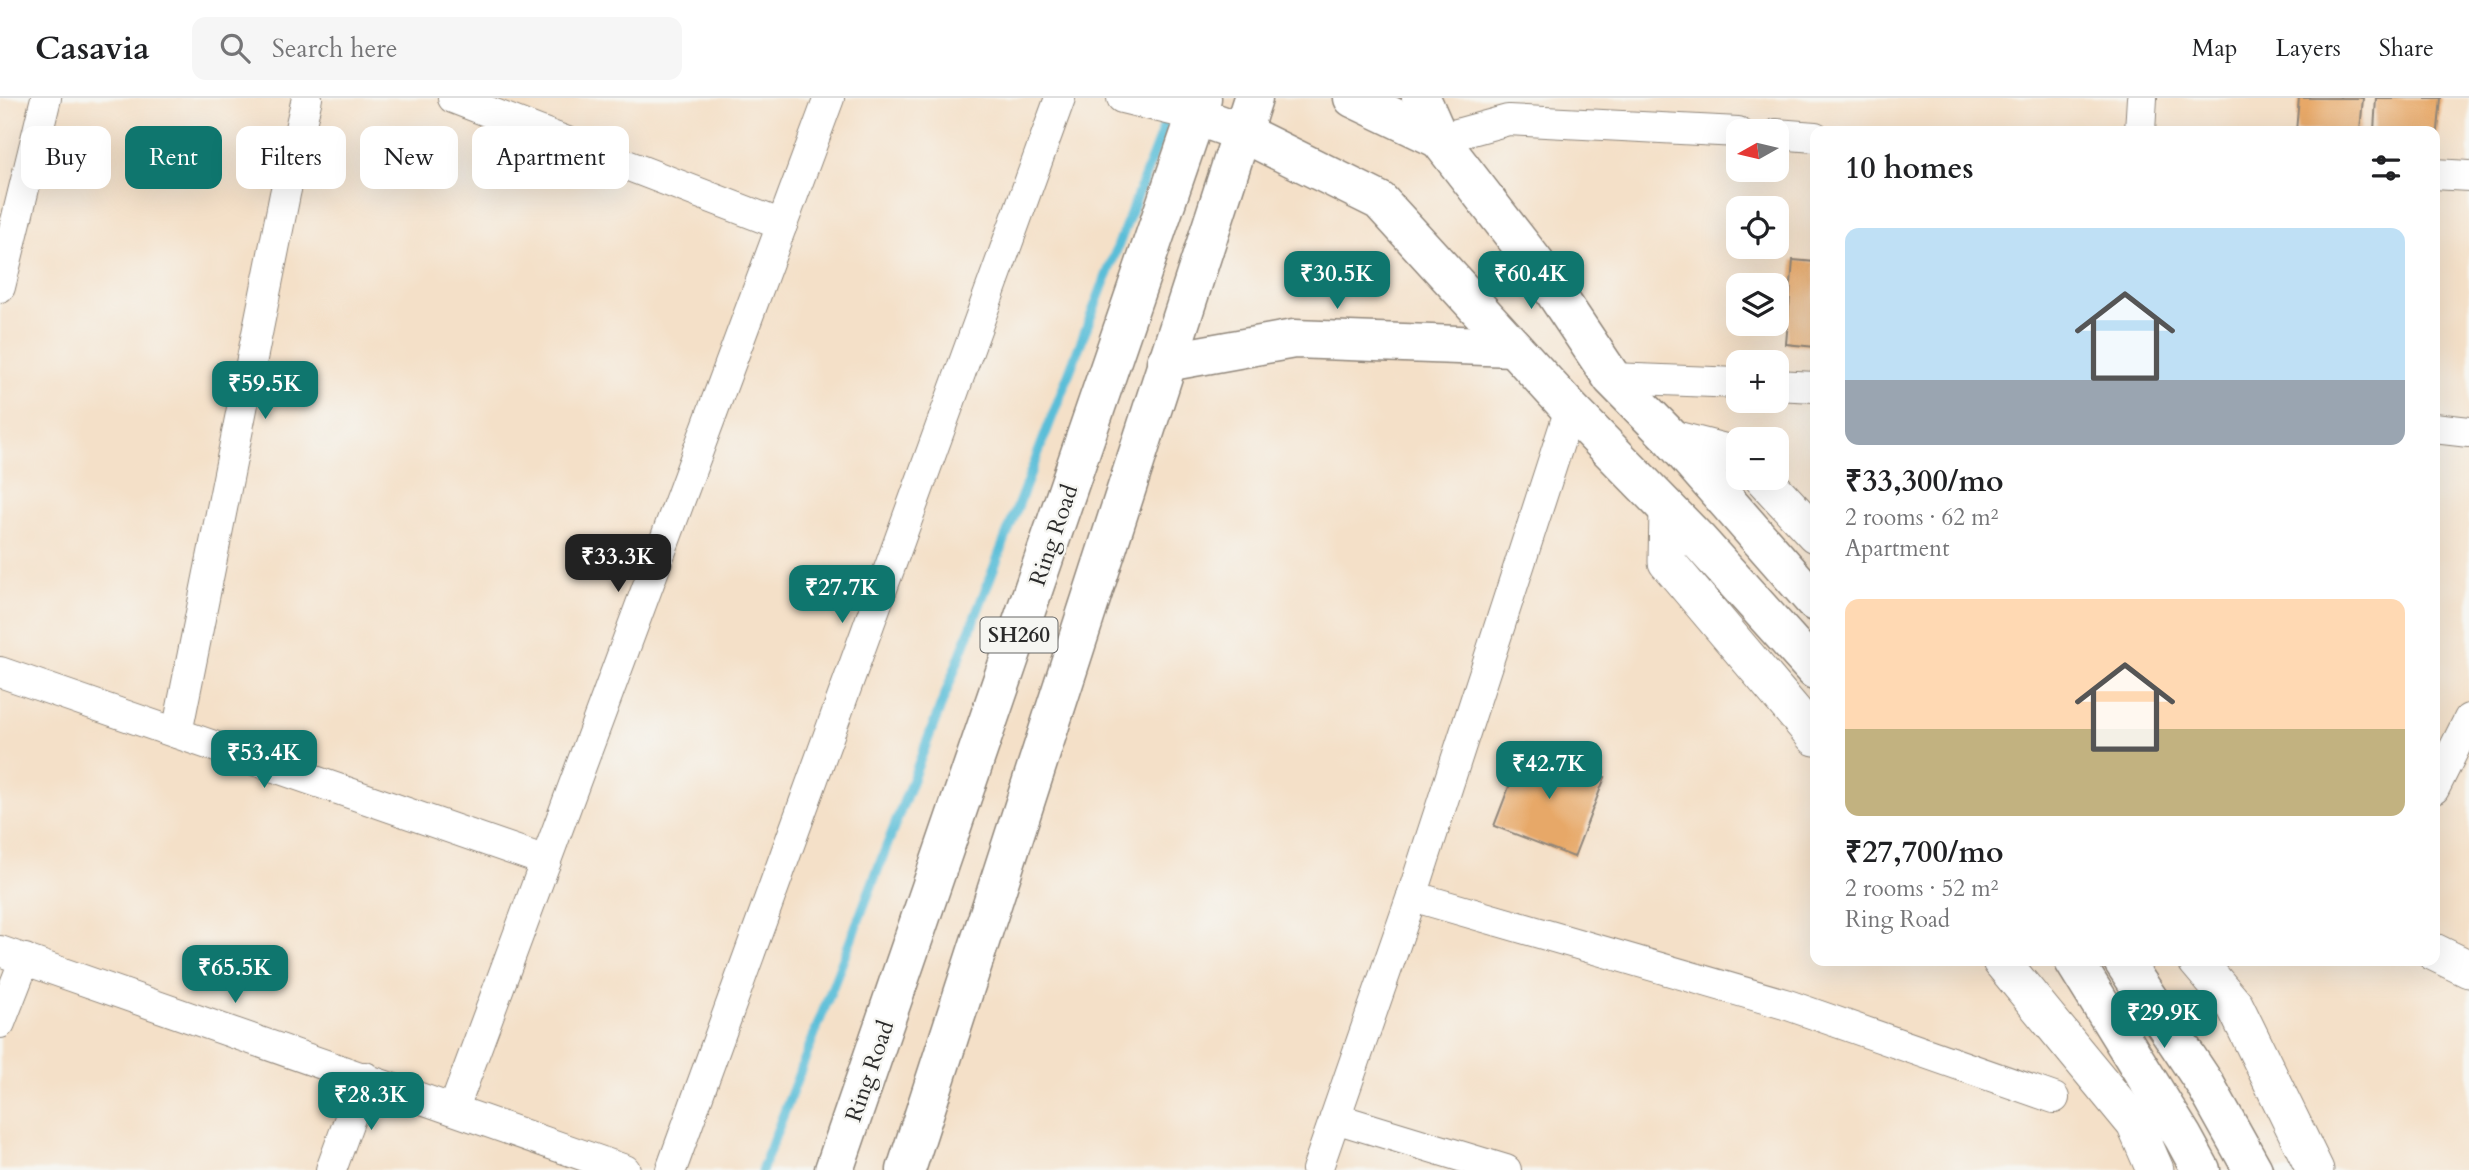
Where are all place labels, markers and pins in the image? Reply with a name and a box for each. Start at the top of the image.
pin: ₹30.5K [1280,252,1394,311]
pin: ₹60.4K [1474,252,1588,311]
pin: ₹59.5K [208,362,322,421]
pin: ₹33.3K [561,534,675,594]
pin: ₹27.7K [785,566,899,625]
pin: ₹53.4K [207,730,321,790]
pin: ₹42.7K [1492,742,1606,801]
pin: ₹65.5K [178,946,292,1005]
pin: ₹29.9K [2107,990,2221,1050]
pin: ₹28.3K [314,1072,428,1132]

